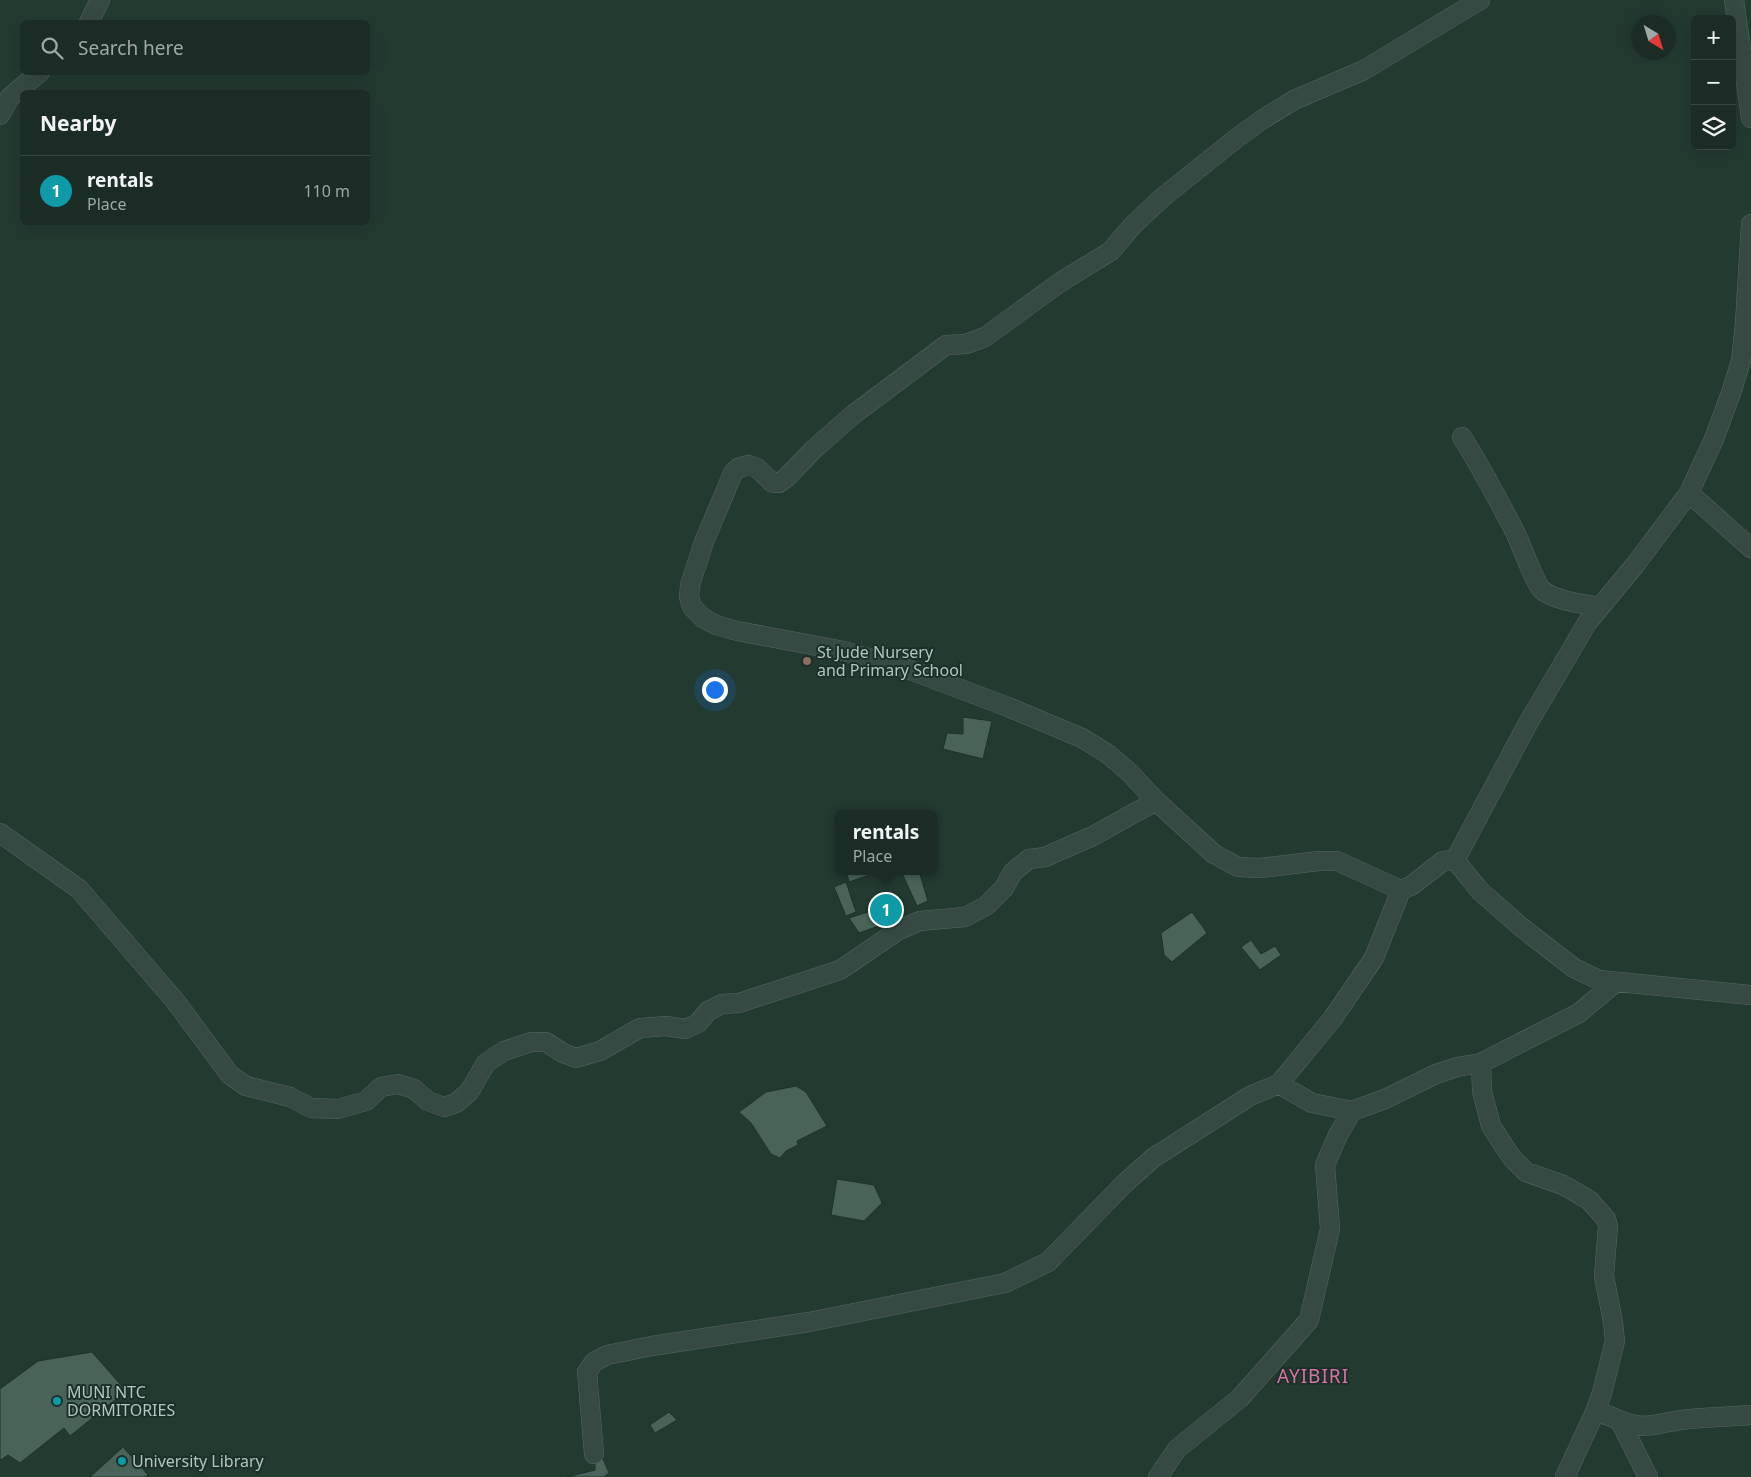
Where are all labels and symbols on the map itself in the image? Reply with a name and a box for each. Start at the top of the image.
north arrow [1631,15,1676,60]
place label: St Jude Nursery and Primary School [817,641,963,681]
marker: St Jude Nursery and Primary School [801,655,813,667]
your location [702,677,728,703]
pin: 1 [870,891,902,929]
district label: AYIBIRI [1277,1363,1349,1389]
place label: MUNI NTC DORMITORIES [67,1381,175,1421]
marker: MUNI NTC DORMITORIES [51,1395,63,1407]
place label: University Library [132,1450,265,1472]
marker: University Library [116,1455,128,1467]

